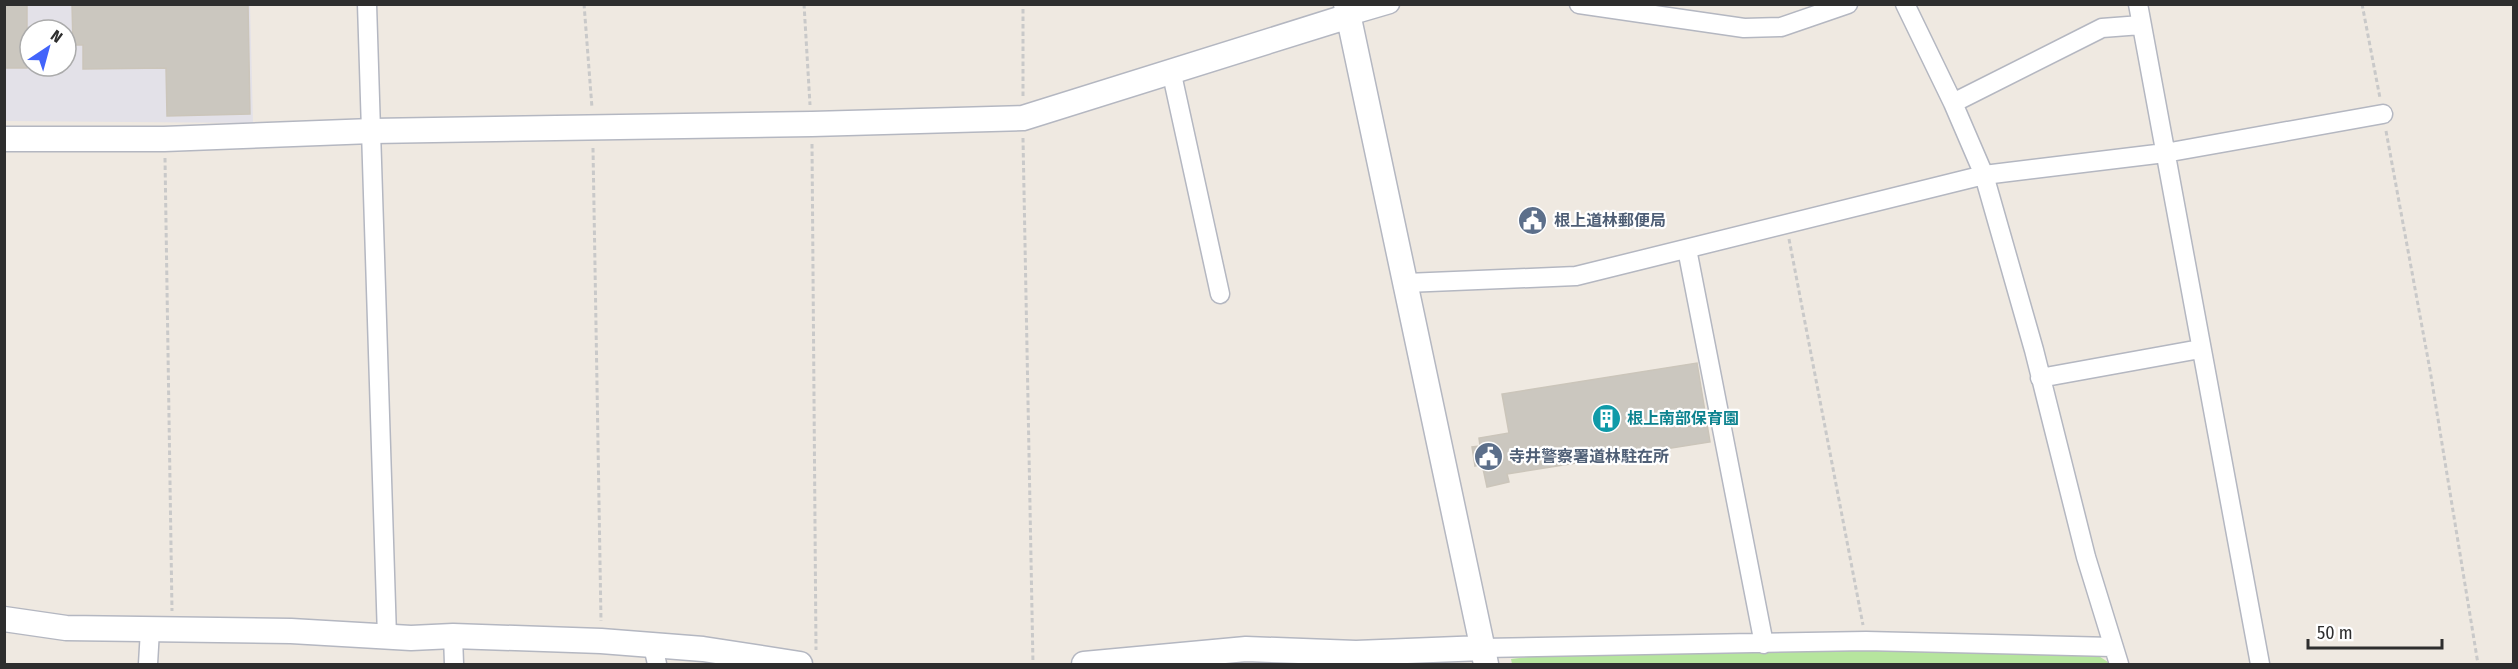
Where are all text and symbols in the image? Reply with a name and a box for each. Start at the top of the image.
north arrow [18,18,78,78]
text: N [47,26,66,47]
public building icon: 根上道林郵便局 [1517,204,1549,236]
place label: 根上道林郵便局 [1554,211,1666,230]
building icon: 根上南部保育園 [1590,402,1622,434]
place label: 根上南部保育園 [1627,409,1739,428]
public building icon: 寺井警察署道林駐在所 [1472,440,1504,472]
place label: 寺井警察署道林駐在所 [1509,447,1669,466]
scale bar [2308,612,2442,650]
text: 50 m [2317,622,2353,644]

